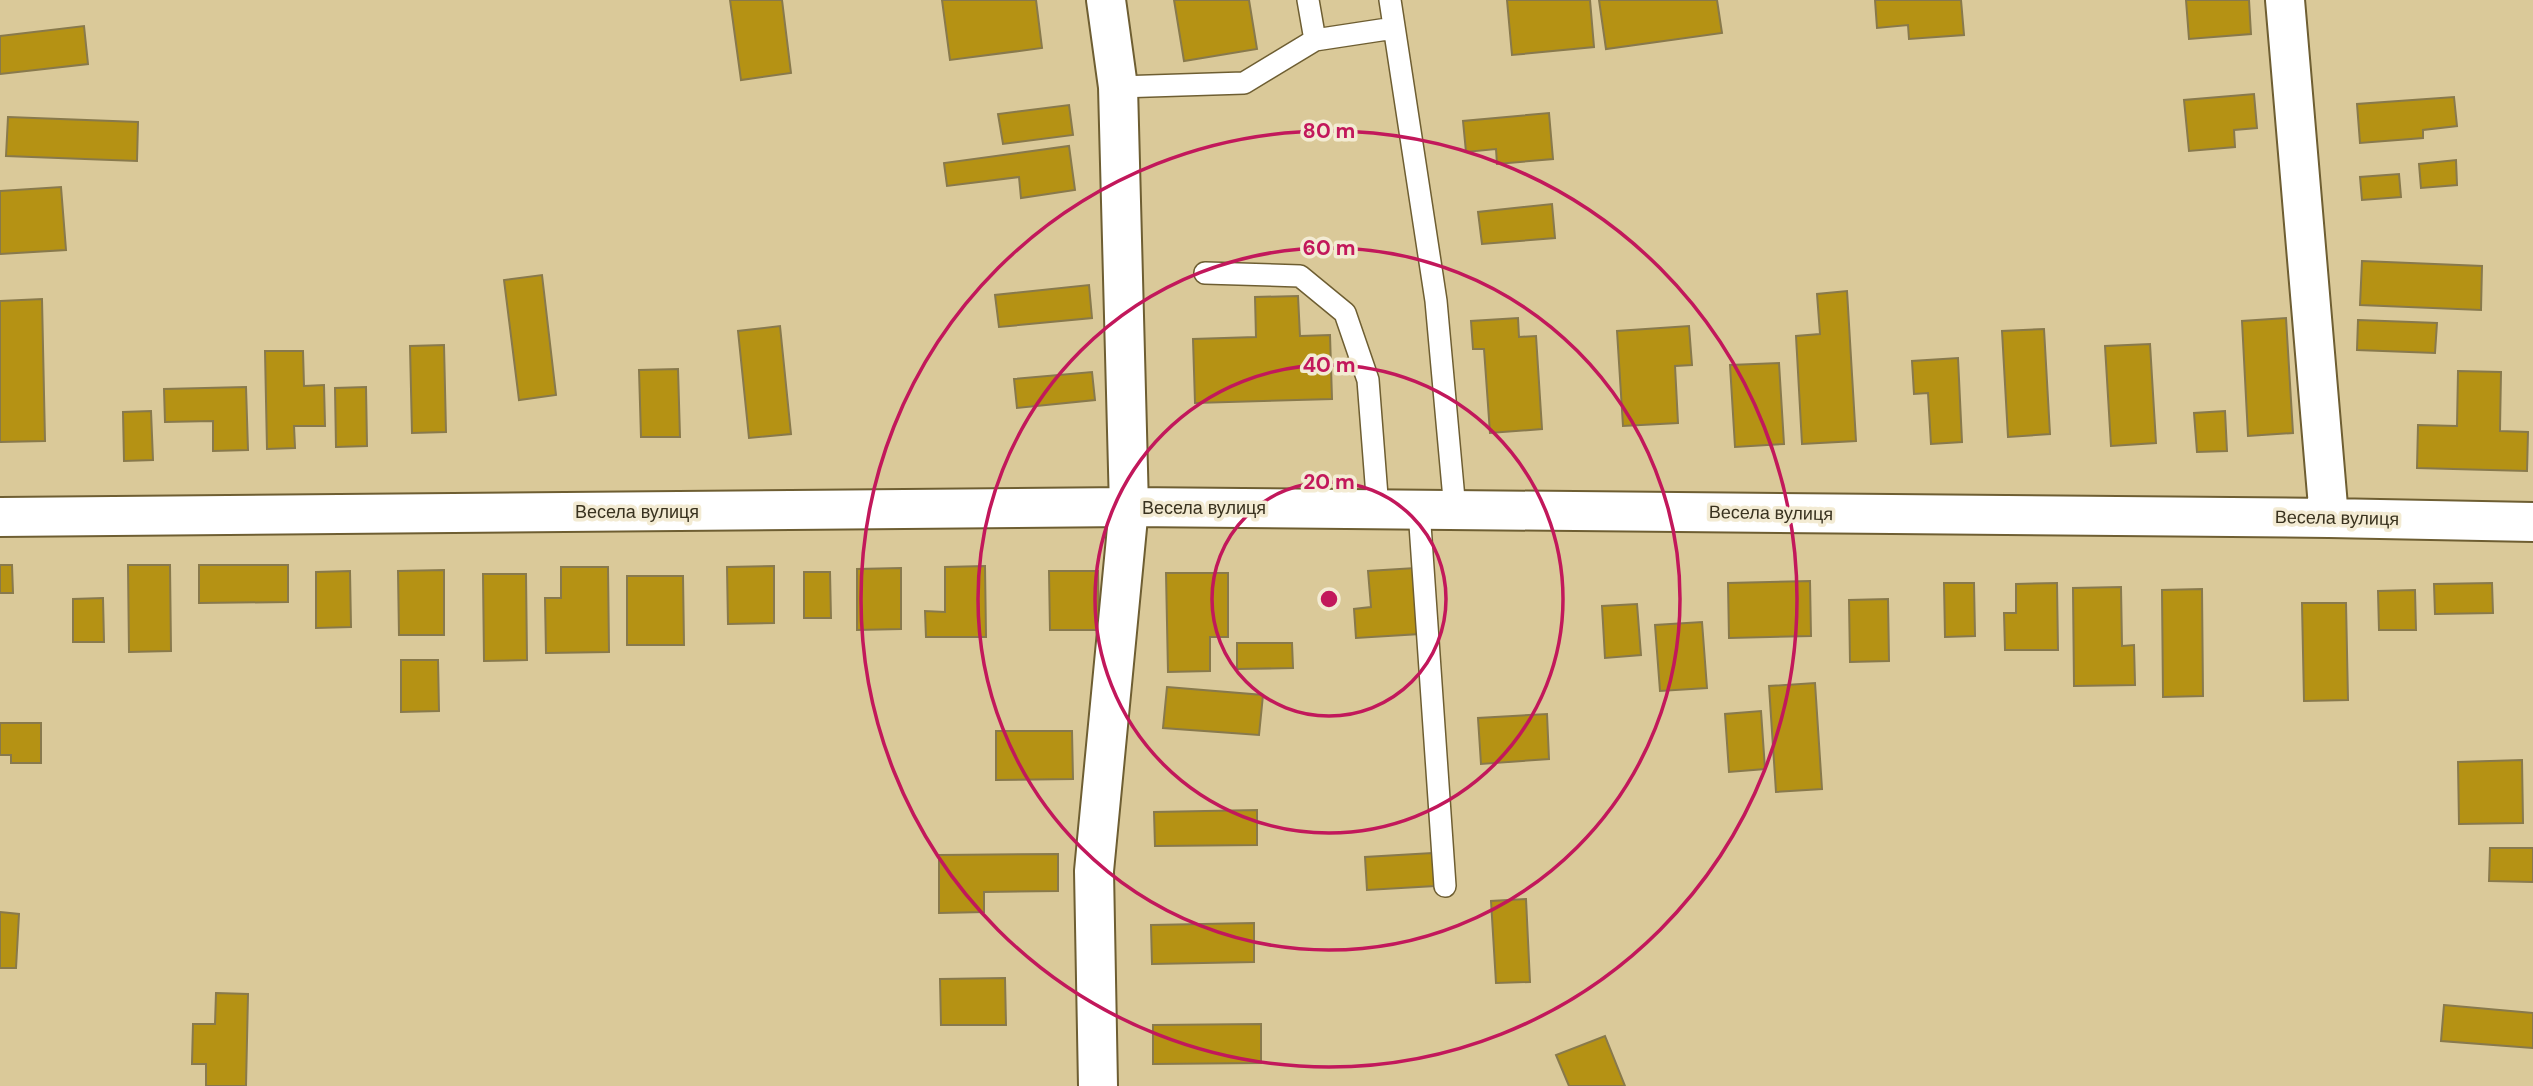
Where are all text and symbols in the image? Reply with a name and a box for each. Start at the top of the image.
text: 80 m [1303,117,1355,145]
text: 60 m [1303,234,1355,262]
text: 40 m [1302,351,1356,379]
text: 20 m [1303,468,1355,496]
street label: Весела вулиця [1142,496,1266,520]
street label: Весела вулиця [575,500,699,524]
street label: Весела вулиця [1709,500,1833,526]
street label: Весела вулиця [2275,505,2399,531]
centre of rings [1317,587,1341,611]

